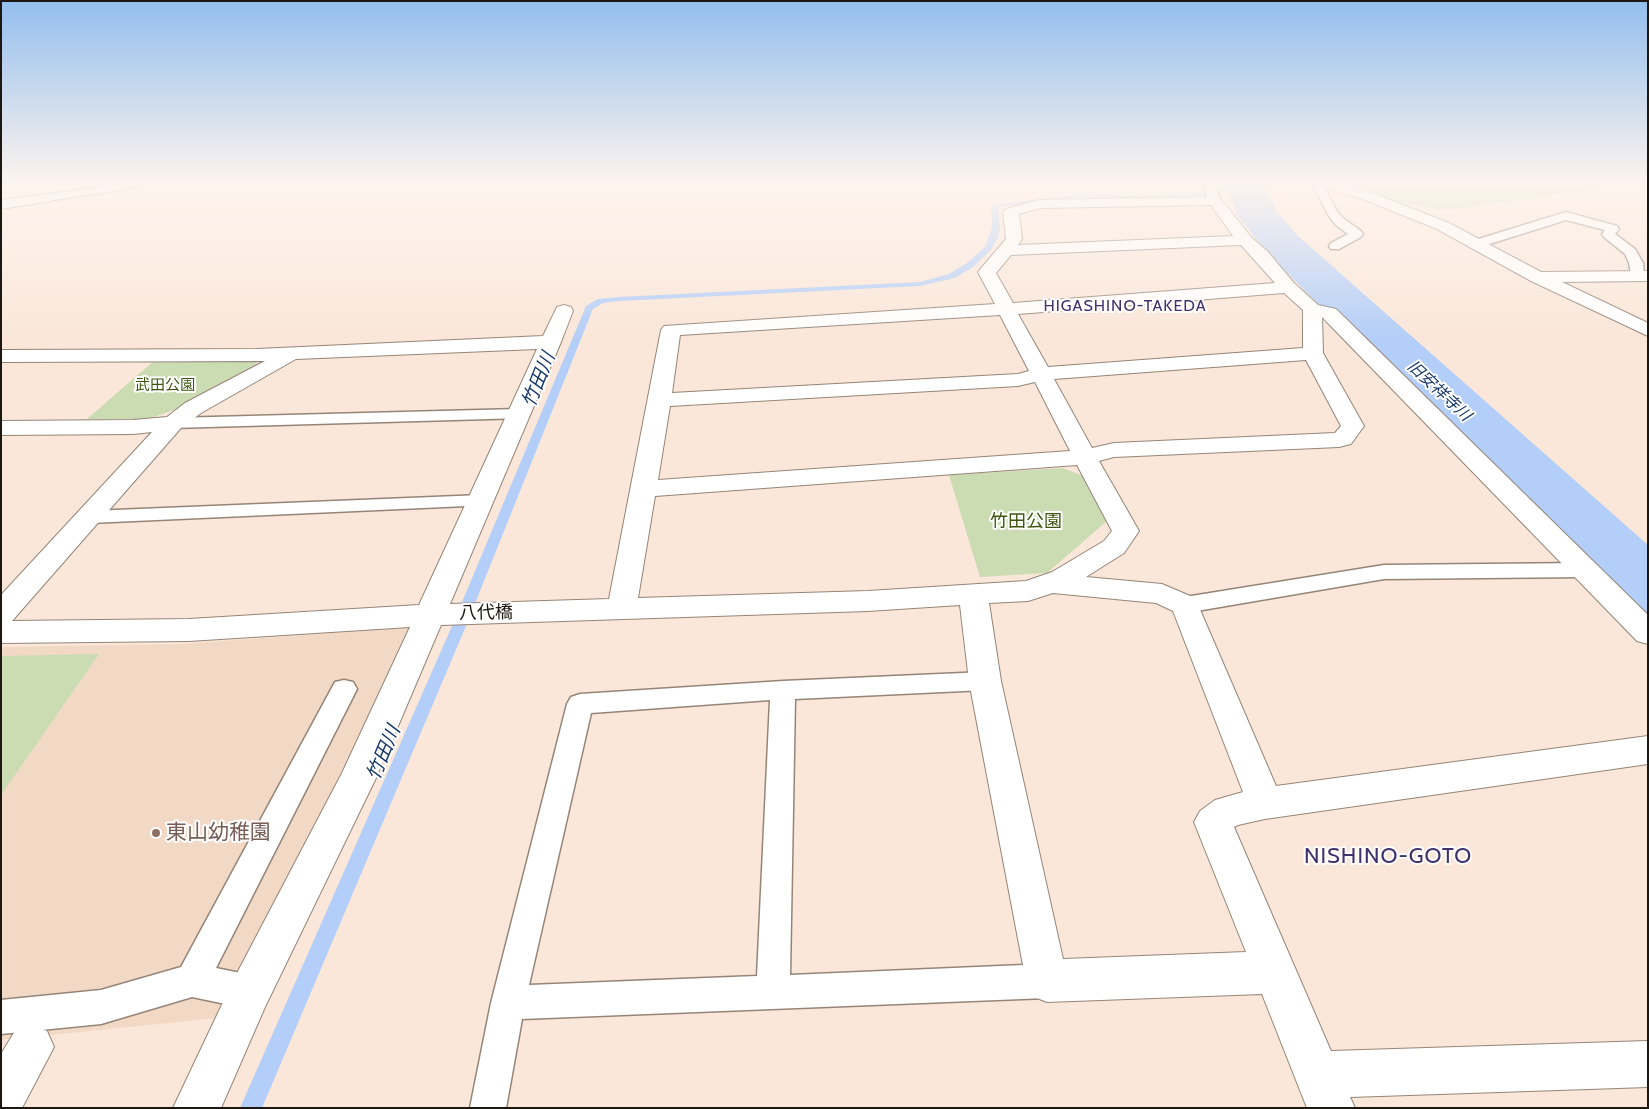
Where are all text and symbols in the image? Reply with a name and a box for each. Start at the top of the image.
district label: HIGASHINO-TAKEDA [1041,296,1209,316]
water label: 竹田川 [518,349,560,411]
water label: 旧安祥寺川 [1403,357,1475,425]
park label: 武田公園 [135,377,195,395]
park label: 竹田公園 [990,511,1062,533]
street label: 八代橋 [459,602,513,624]
water label: 竹田川 [362,722,406,784]
place label: 東山幼稚園 [166,820,271,846]
marker: 東山幼稚園 [150,827,162,839]
district label: NISHINO-GOTO [1302,844,1474,870]

